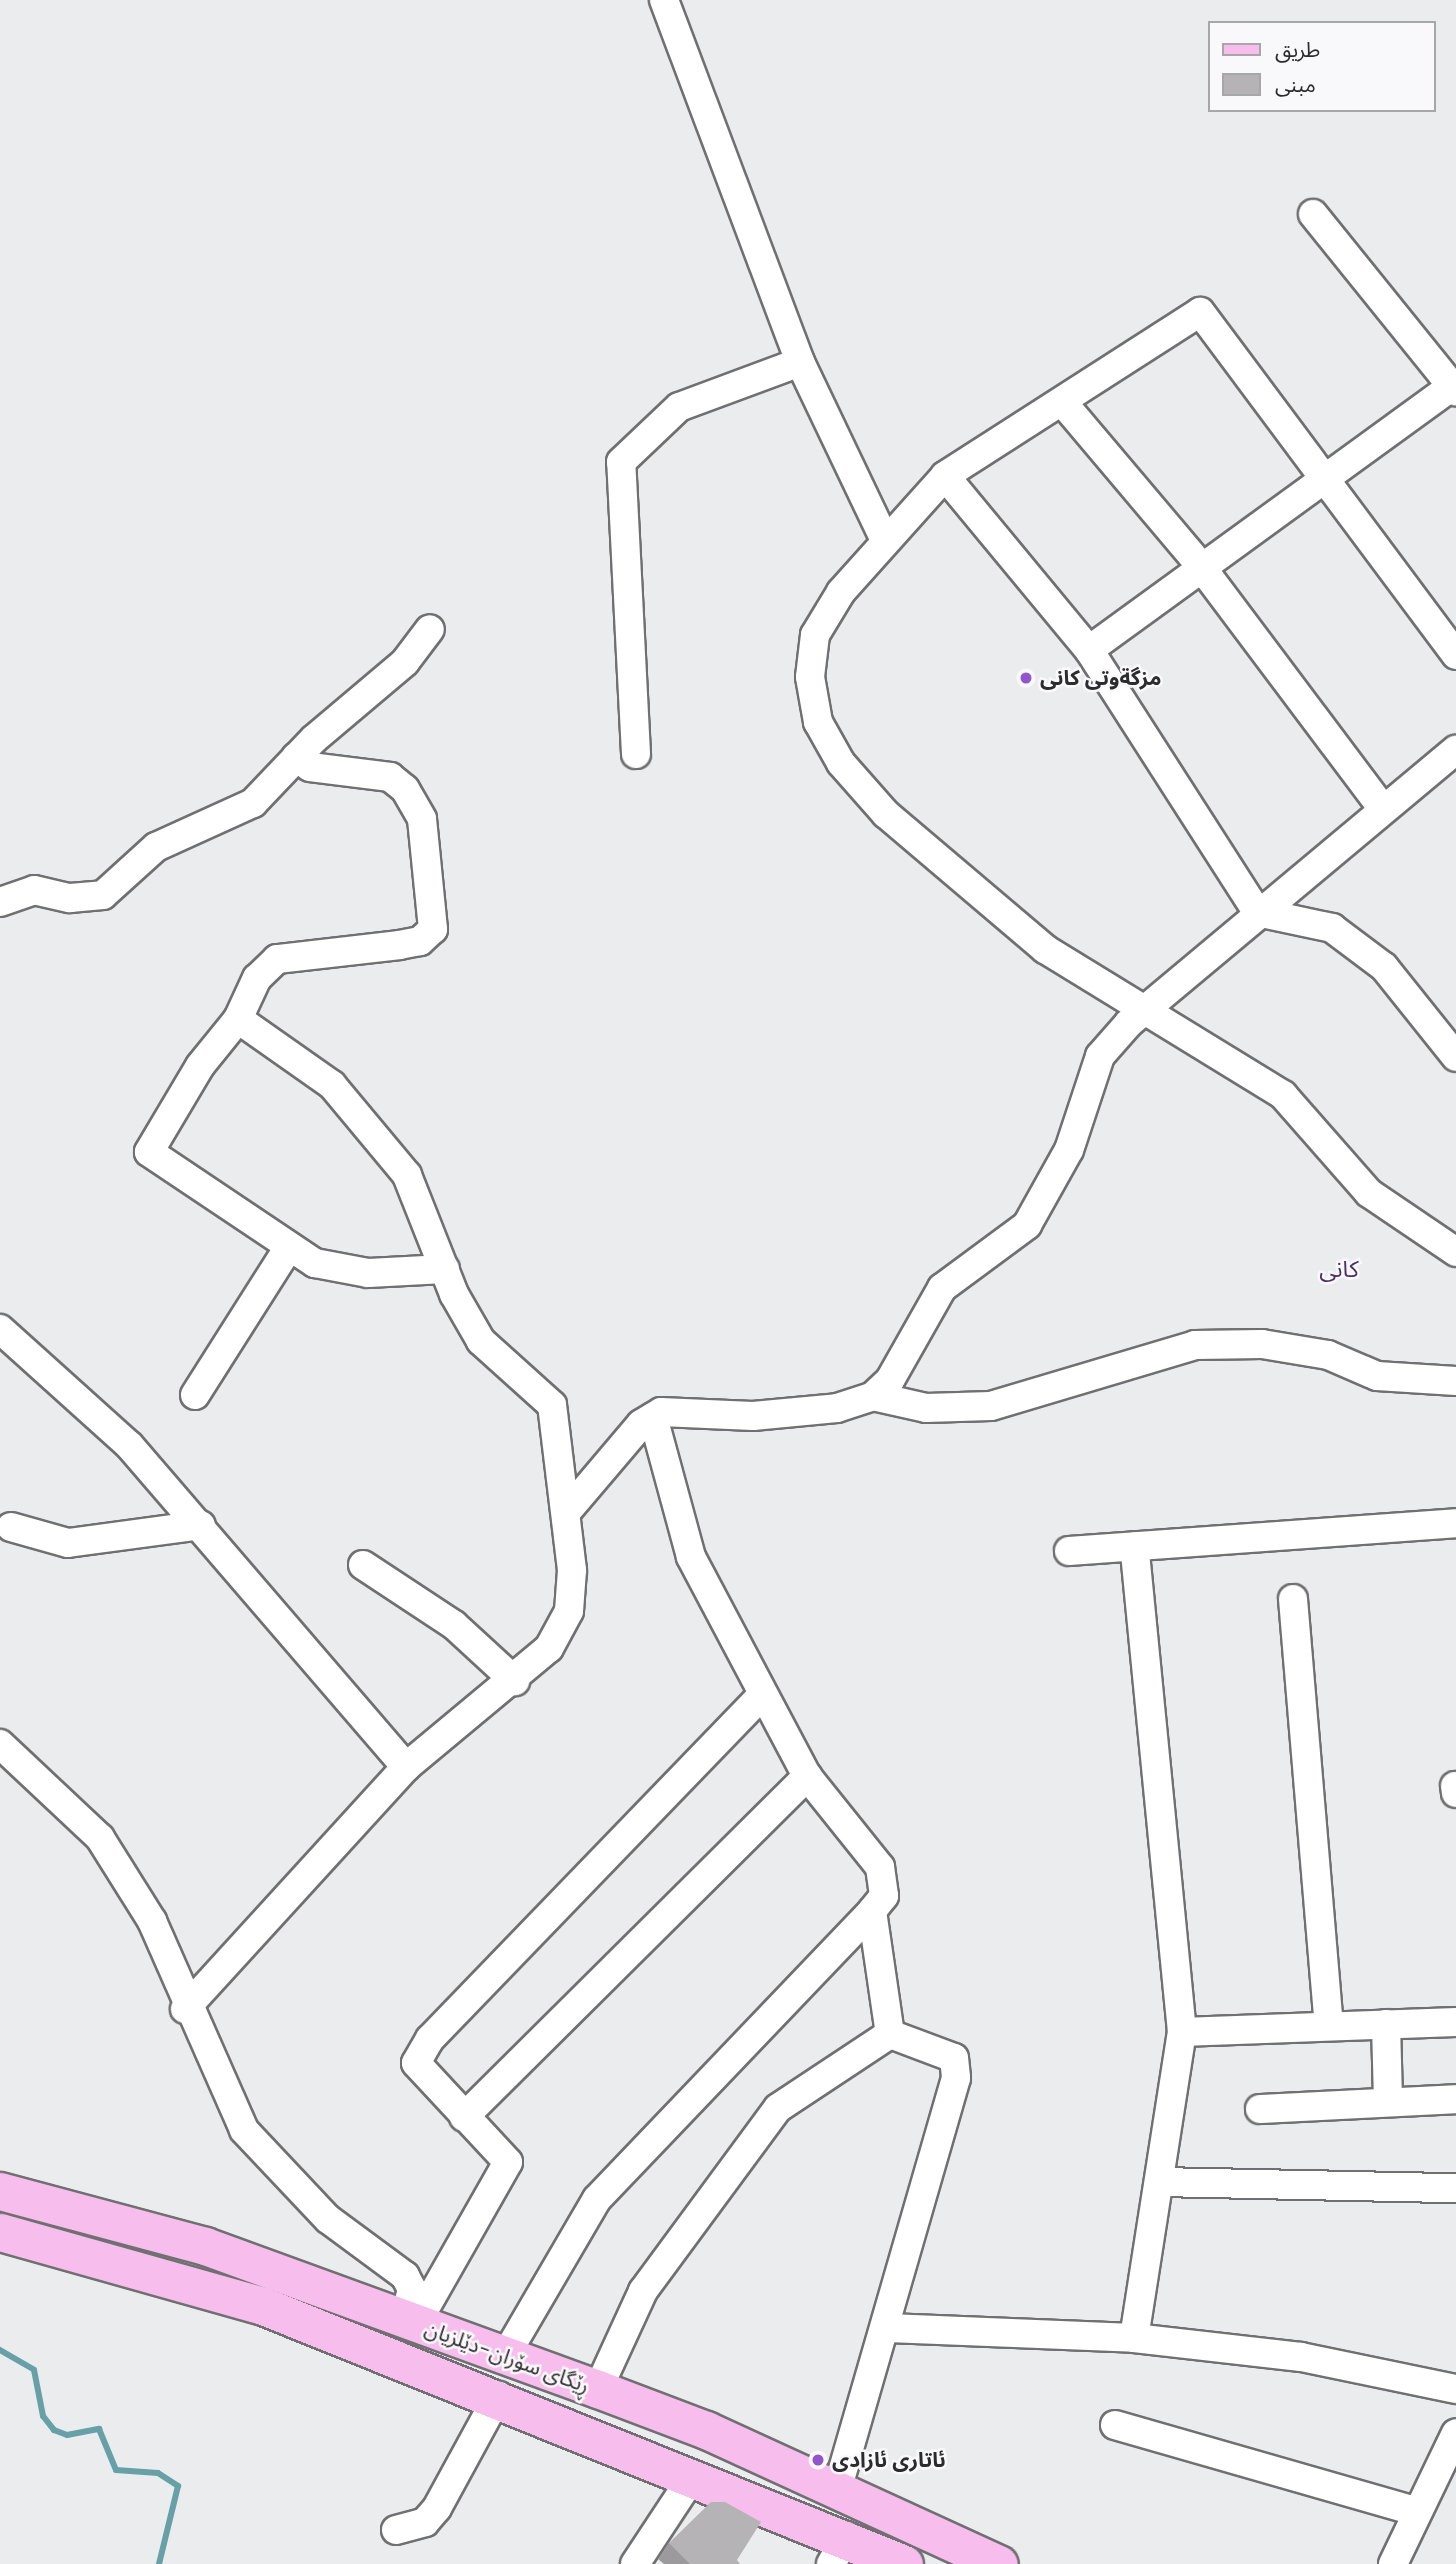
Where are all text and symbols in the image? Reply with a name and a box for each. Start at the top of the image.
legend [1208,21,1435,112]
text: طريق [1275,36,1320,63]
text: مبنى [1275,71,1316,98]
place label: مزگةوتی کانی [1040,665,1161,691]
marker: مزگةوتی کانی [1018,670,1034,686]
district label: کانی [1319,1255,1359,1283]
street label: ڕێگای سۆران-دێلزیان [421,2316,593,2398]
place label: ئاتاری ئازادی [832,2447,946,2473]
marker: ئاتاری ئازادی [810,2452,826,2468]

